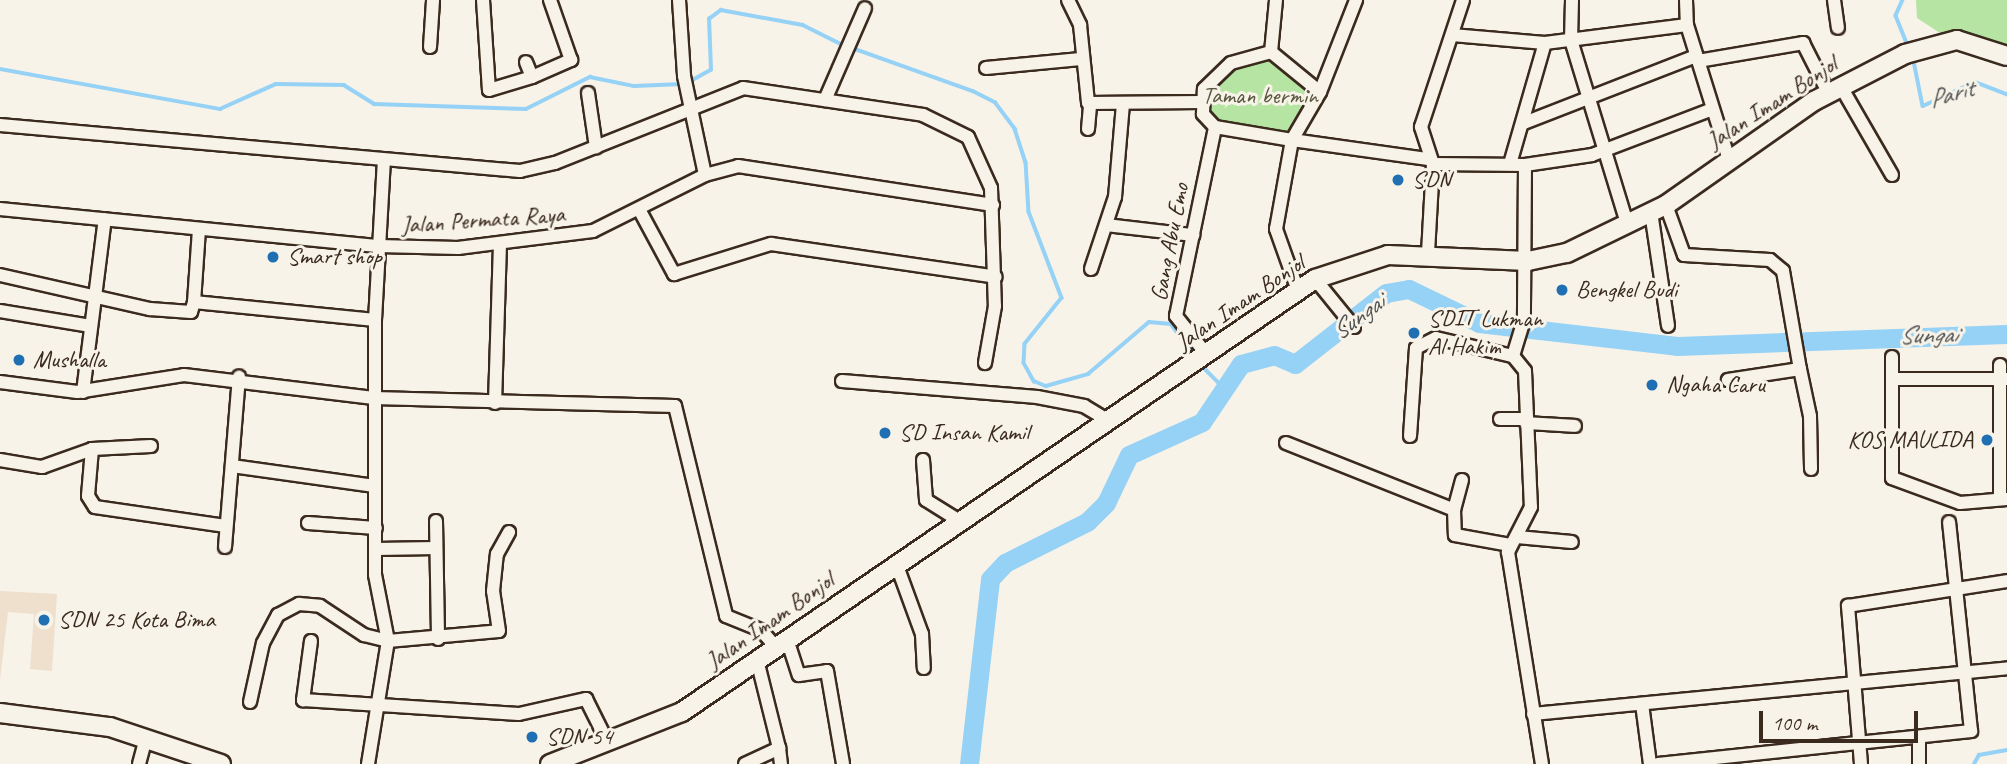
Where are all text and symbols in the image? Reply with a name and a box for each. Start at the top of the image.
street label: Jalan Imam Bonjol [1701,50,1843,156]
water label: Parit [1925,73,1977,115]
park label: Taman bermin [1203,82,1317,110]
place label: SDN [1412,166,1451,194]
marker: SDN [1390,172,1406,188]
street label: Gang Abu Emo [1144,181,1196,303]
street label: Jalan Permata Raya [401,200,565,240]
place label: Smart shop [287,243,382,271]
marker: Smart shop [265,249,281,265]
street label: Jalan Imam Bonjol [1169,249,1311,357]
place label: Bengkel Budi [1576,276,1677,304]
marker: Bengkel Budi [1554,282,1570,298]
water label: Sungai [1325,287,1391,347]
place label: SDIT Lukman Al Hakim [1428,305,1542,361]
water label: Sungai [1899,319,1957,351]
marker: SDIT Lukman Al Hakim [1406,325,1422,341]
place label: Mushalla [33,346,106,374]
marker: Mushalla [11,352,27,368]
place label: Ngaha Caru [1666,371,1765,399]
marker: Ngaha Caru [1644,377,1660,393]
place label: SD Insan Kamil [899,419,1030,447]
marker: SD Insan Kamil [877,425,893,441]
place label: KOS MAULIDA [1846,426,1973,454]
marker: KOS MAULIDA [1979,432,1995,448]
street label: Jalan Imam Bonjol [700,566,840,676]
place label: SDN 25 Kota Bima [58,606,213,634]
marker: SDN 25 Kota Bima [36,612,52,628]
scale bar [1762,698,1921,742]
text: 100 m [1772,710,1817,736]
place label: SDN 54 [546,723,613,751]
marker: SDN 54 [524,729,540,745]

